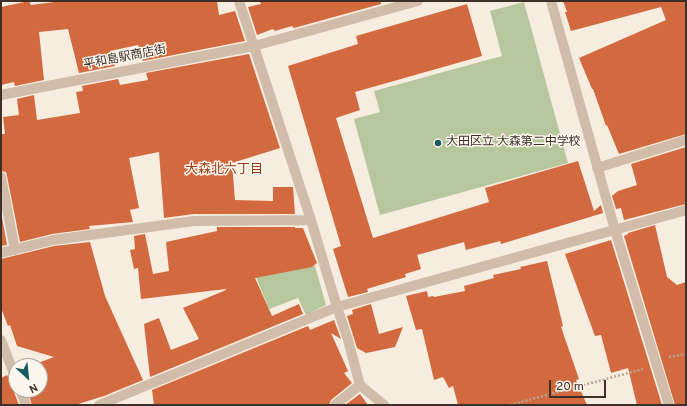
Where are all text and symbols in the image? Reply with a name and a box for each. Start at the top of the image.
street label: 平和島駅商店街 [82,43,168,73]
place label: 大田区立 大森第二中学校 [446,136,581,150]
marker: 大田区立 大森第二中学校 [433,138,443,148]
district label: 大森北六丁目 [185,162,263,178]
north arrow [8,358,48,398]
scale bar [551,372,608,398]
text: 20 m [556,379,584,395]
text: N [26,380,40,396]

